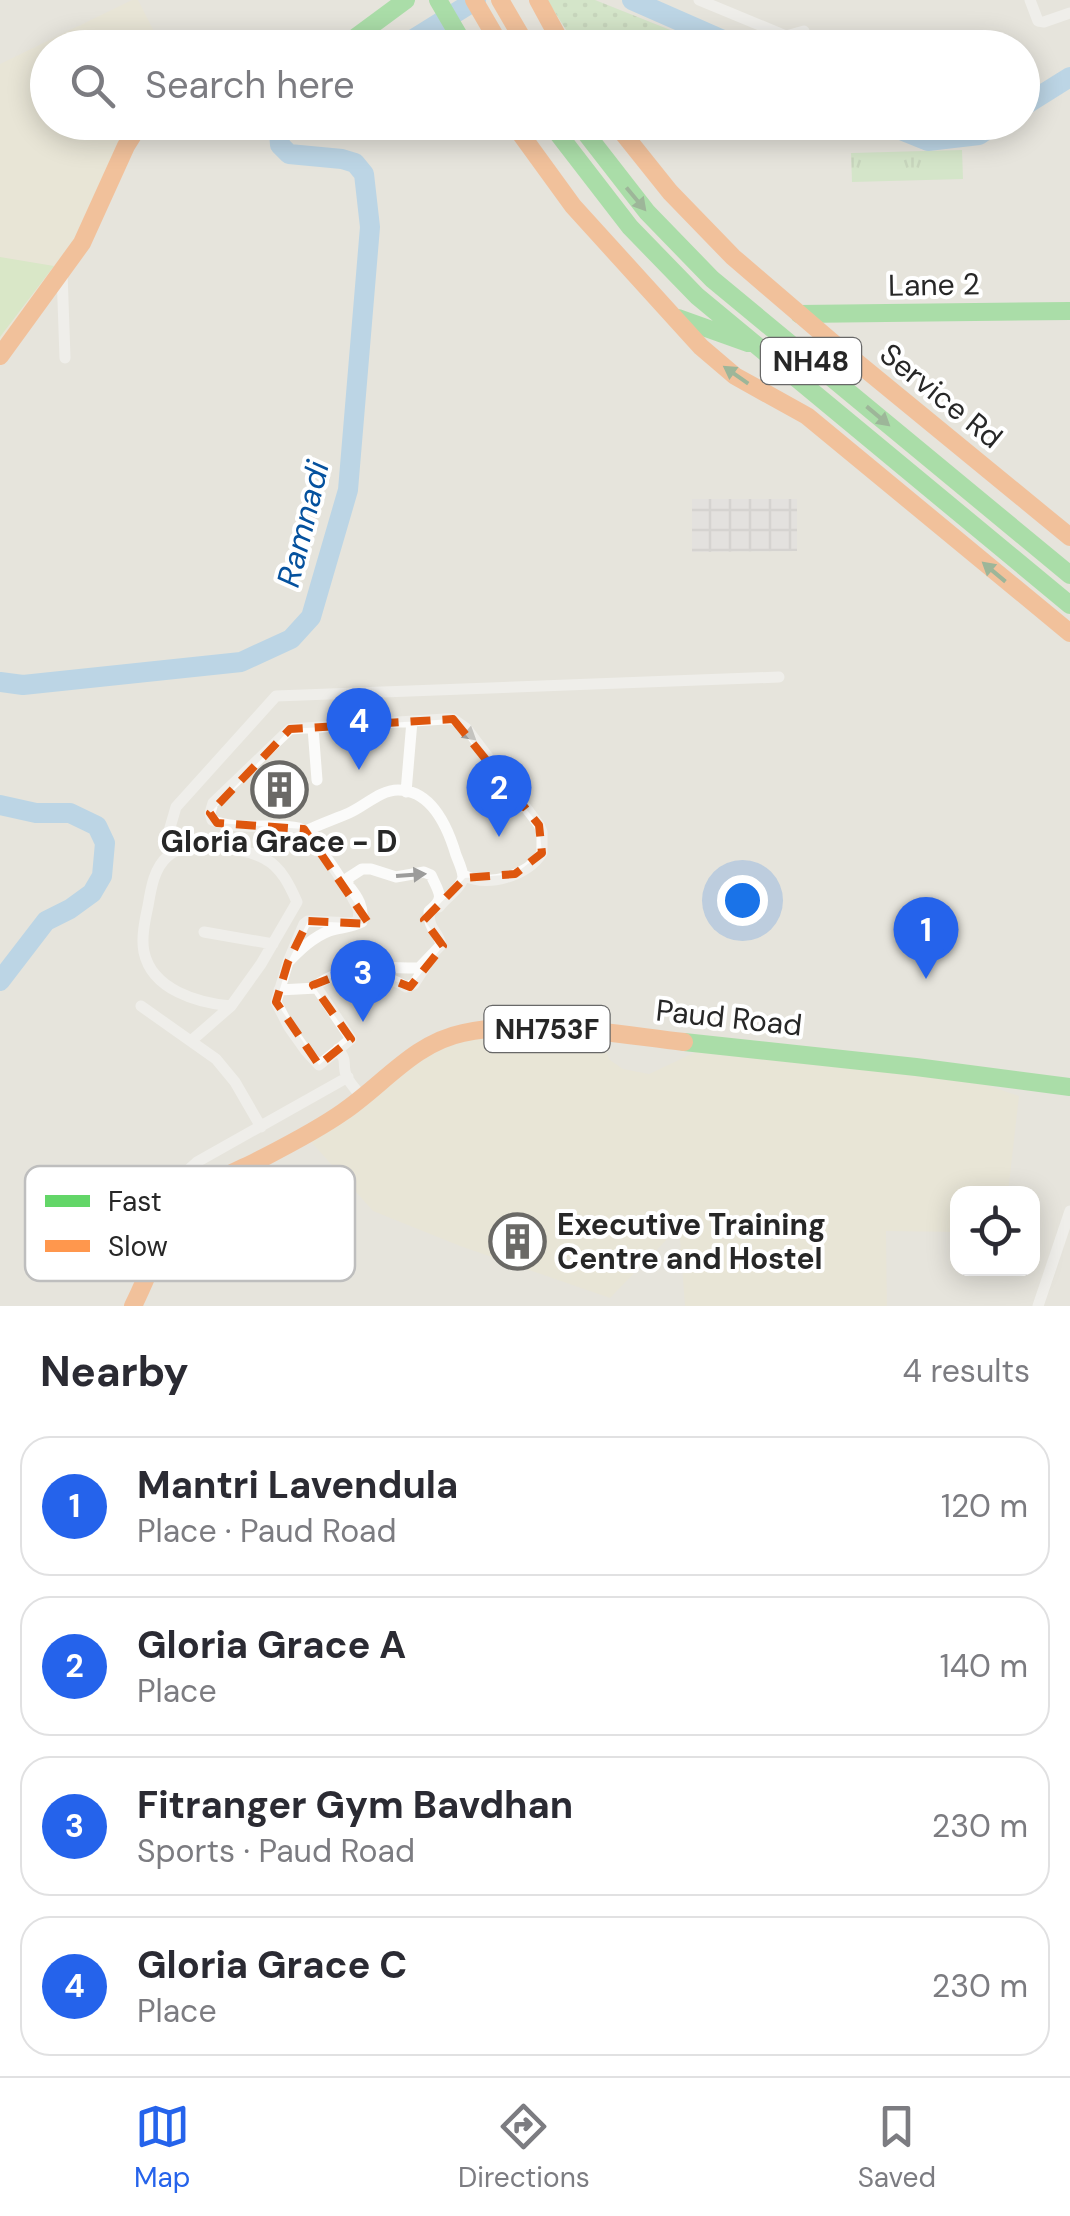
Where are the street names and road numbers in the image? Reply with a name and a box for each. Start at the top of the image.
street label: Lane 2 [888,264,980,305]
street label: Service Rd [872,334,1011,457]
road number: NH48 [761,338,861,384]
street label: Paud Road [654,990,804,1045]
road number: NH753F [484,1006,610,1052]

